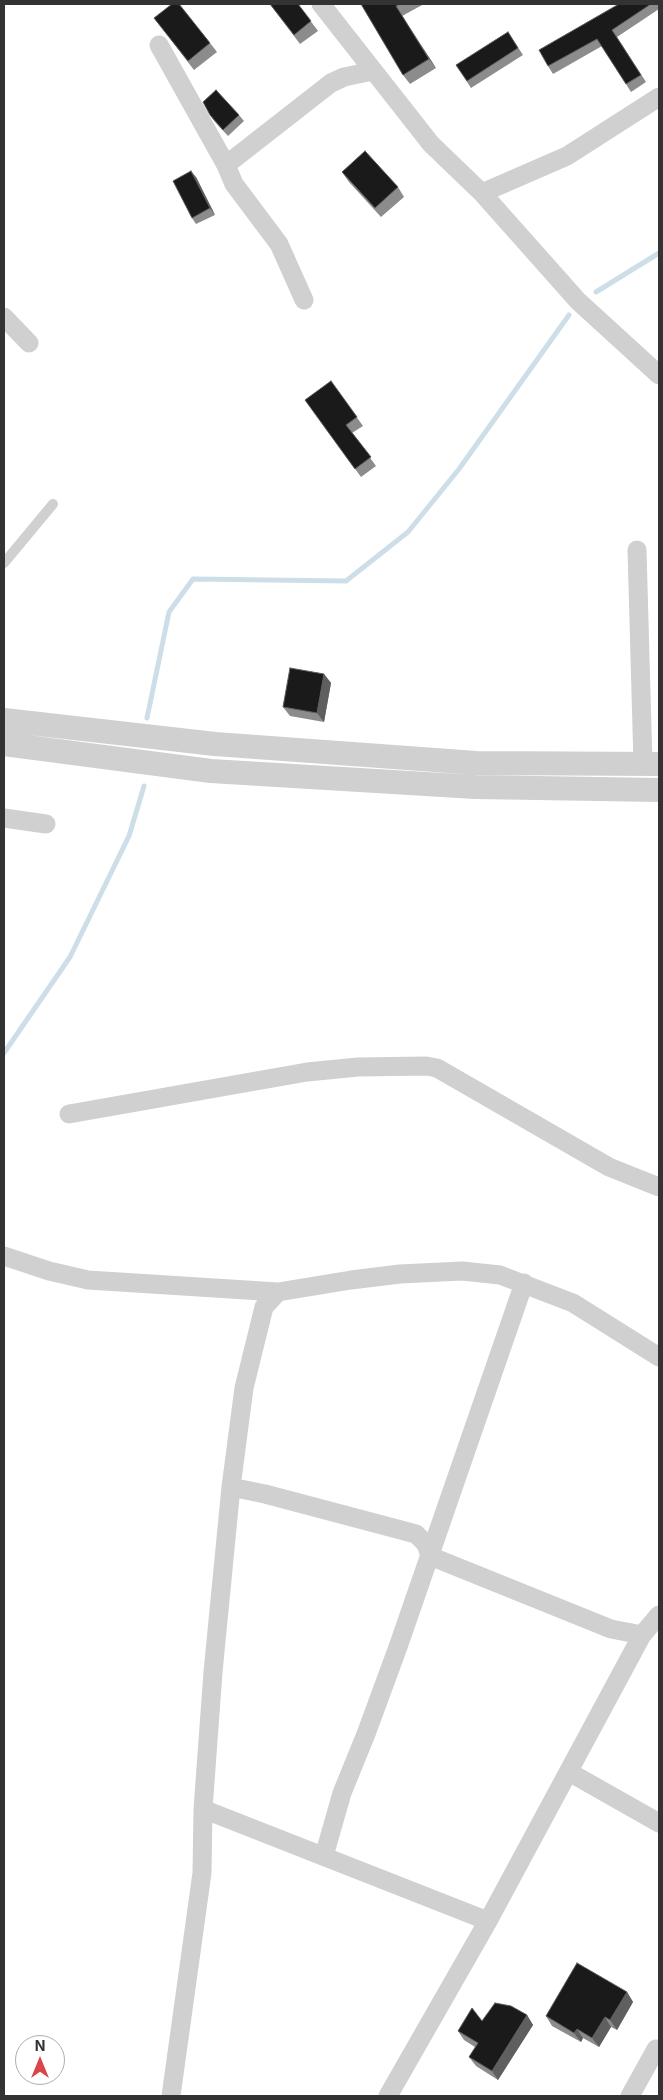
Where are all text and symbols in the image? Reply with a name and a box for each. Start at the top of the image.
north arrow [15,2035,65,2085]
text: N [35,2037,45,2054]

